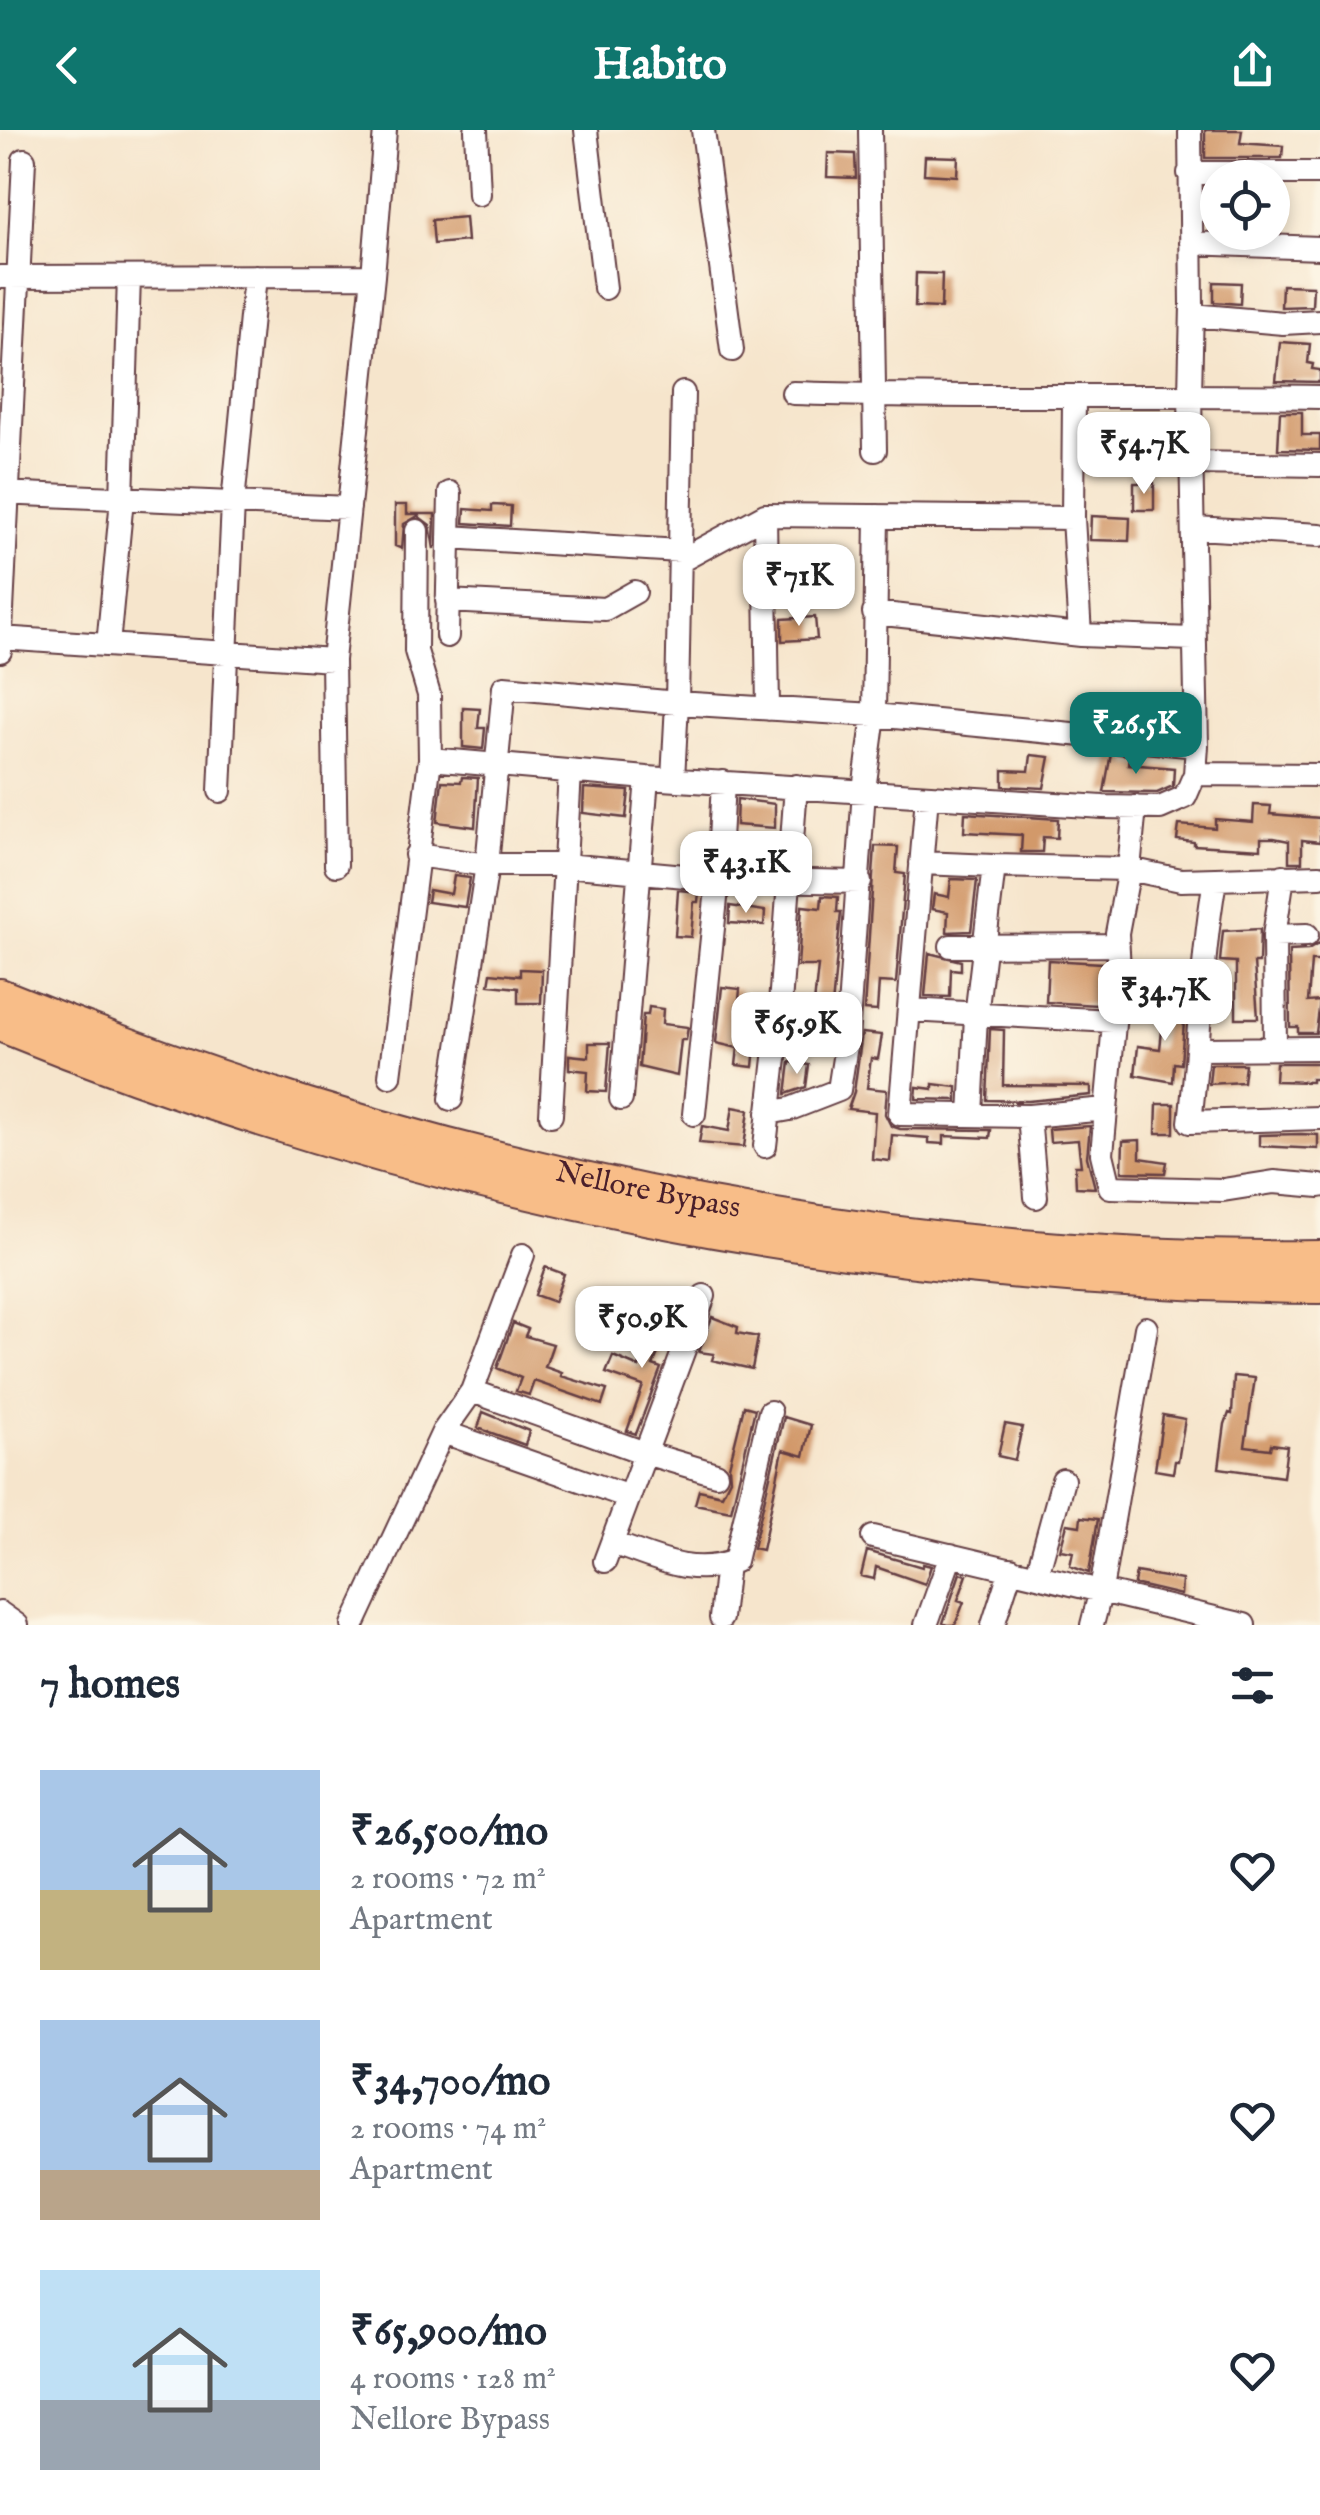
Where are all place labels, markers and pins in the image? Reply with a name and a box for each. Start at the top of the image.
pin: ₹54.7K [1063,412,1225,497]
pin: ₹71K [740,544,858,629]
pin: ₹26.5K [1055,692,1217,777]
pin: ₹43.1K [665,831,827,916]
pin: ₹34.7K [1084,959,1246,1044]
pin: ₹65.9K [716,992,878,1077]
pin: ₹50.9K [561,1286,723,1371]

